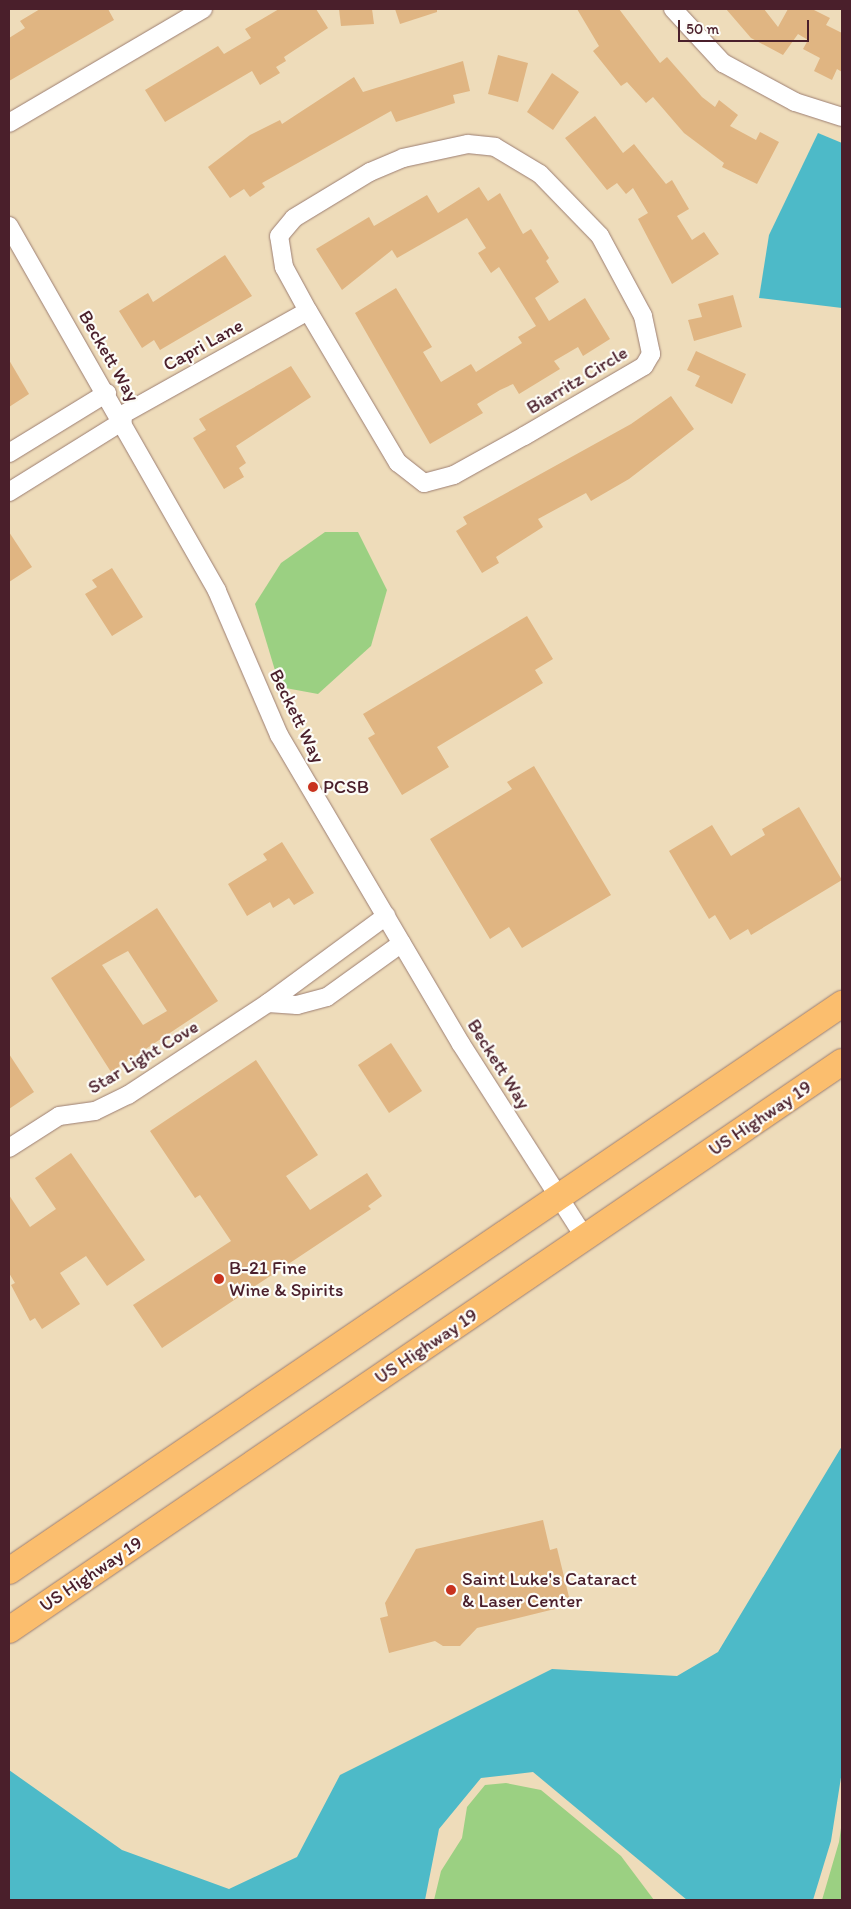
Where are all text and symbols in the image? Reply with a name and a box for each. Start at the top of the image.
scale bar [681,10,812,42]
text: 50 m [686,20,719,38]
street label: Beckett Way [74,307,144,405]
street label: Capri Lane [159,314,247,376]
street label: Biarritz Circle [522,341,632,419]
street label: Beckett Way [265,666,329,766]
place label: PCSB [323,776,369,798]
marker: PCSB [307,781,319,793]
street label: Star Light Cove [84,1015,202,1099]
street label: Beckett Way [463,1015,535,1113]
street label: US Highway 19 [704,1075,816,1161]
place label: B-21 Fine Wine & Spirits [229,1257,344,1301]
marker: B-21 Fine Wine & Spirits [213,1273,225,1285]
street label: US Highway 19 [370,1303,482,1389]
street label: US Highway 19 [35,1531,147,1617]
place label: Saint Luke's Cataract & Laser Center [462,1568,636,1612]
marker: Saint Luke's Cataract & Laser Center [444,1583,458,1597]

